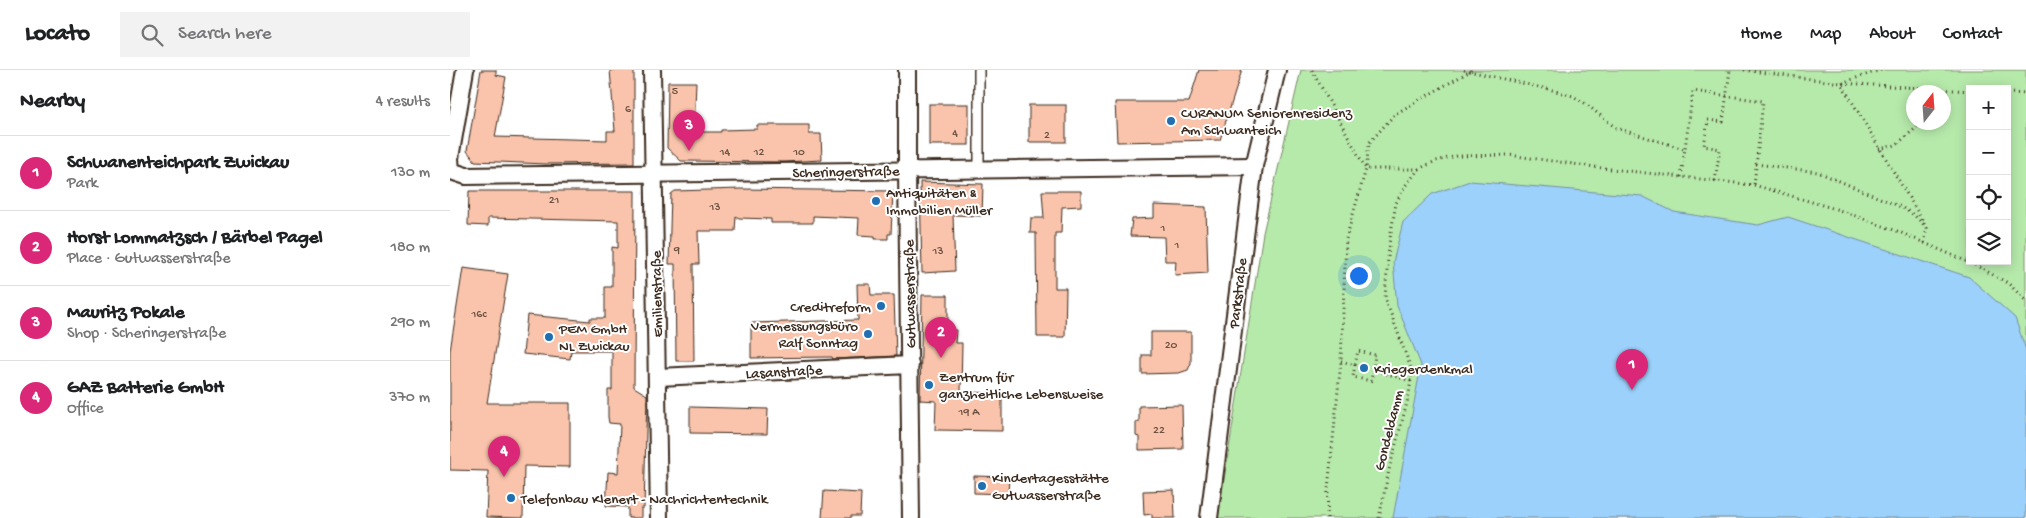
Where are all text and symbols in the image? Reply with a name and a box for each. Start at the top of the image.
search box [120,12,470,57]
text: Locato [25,20,90,49]
icon: search [138,21,166,49]
text: Search here [178,23,272,46]
text: Home [1740,24,1782,45]
text: Map [1810,24,1841,45]
text: About [1869,24,1915,45]
text: Contact [1943,24,2001,45]
house number: 5 [672,85,678,99]
north arrow [1906,85,1951,130]
map controls [1966,85,2011,265]
button: + [1966,85,2011,130]
text: Nearby [20,90,85,115]
text: 4 results [375,93,430,112]
house number: 6 [625,103,632,117]
place label: CURANUM Seniorenresidenz Am Schwanteich [1181,105,1352,140]
pin: 3 [673,110,705,151]
marker: CURANUM Seniorenresidenz Am Schwanteich [1165,115,1177,127]
house number: 4 [952,127,958,141]
house number: 2 [1044,129,1050,143]
button: − [1966,130,2011,175]
house number: 14 [719,146,731,160]
house number: 12 [753,146,764,160]
house number: 10 [792,146,805,160]
text: Schwanenteichpark Zwickau [67,152,289,175]
street label: Scheringerstraße [792,163,900,183]
text: 1 [33,164,39,183]
text: 130 m [391,164,430,183]
text: Park [67,175,98,194]
button: locate [1966,175,2011,220]
place label: Antiquitäten & Immobilien Müller [886,185,994,220]
house number: 21 [549,194,560,208]
marker: Antiquitäten & Immobilien Müller [870,195,882,207]
house number: 13 [708,201,721,215]
button: layers [1966,220,2011,265]
house number: 1 [1160,222,1166,236]
text: Horst Lommatzsch / Bärbel Pagel [67,227,323,250]
text: 2 [32,239,40,258]
text: 180 m [391,239,430,258]
street label: Gutwasserstraße [901,239,921,349]
house number: 1 [1174,239,1180,253]
house number: 9 [673,244,680,258]
house number: 13 [931,245,944,259]
text: Place · Gutwasserstraße [67,250,231,269]
street label: Emilienstraße [648,250,668,338]
street label: Parkstraße [1226,257,1252,330]
your location [1346,263,1372,289]
place label: Creditreform [790,299,871,317]
marker: Creditreform [875,300,887,312]
text: Mauritz Pokale [67,302,184,325]
house number: 16c [470,308,487,322]
text: 3 [32,314,40,333]
text: 290 m [390,314,430,333]
pin: 2 [925,317,957,358]
place label: Vermessungsbüro Ralf Sonntag [750,318,858,353]
place label: PEM GmbH NL Zwickau [558,321,630,356]
text: Shop · Scheringerstraße [67,325,226,344]
marker: Vermessungsbüro Ralf Sonntag [862,328,874,340]
marker: PEM GmbH NL Zwickau [543,331,555,343]
house number: 20 [1165,339,1178,353]
pin: 1 [1616,349,1648,390]
place label: Kriegerdenkmal [1374,361,1473,379]
street label: Lasanstraße [745,362,823,384]
marker: Kriegerdenkmal [1358,362,1370,374]
place label: Zentrum für ganzheitliche Lebensweise [939,369,1103,404]
text: GAZ Batterie GmbH [67,377,224,400]
marker: Zentrum für ganzheitliche Lebensweise [923,379,935,391]
street label: Gondeldamm [1371,388,1409,473]
text: 4 [32,389,40,408]
text: 370 m [389,389,430,408]
text: Office [67,400,104,419]
house number: 19 A [958,406,980,420]
house number: 22 [1153,424,1165,438]
pin: 4 [488,436,520,477]
place label: Kindertagesstätte Gutwasserstraße [992,470,1109,505]
marker: Kindertagesstätte Gutwasserstraße [976,480,988,492]
place label: Telefonbau Klenert - Nachrichtentechnik [520,491,769,509]
marker: Telefonbau Klenert - Nachrichtentechnik [505,492,517,504]

